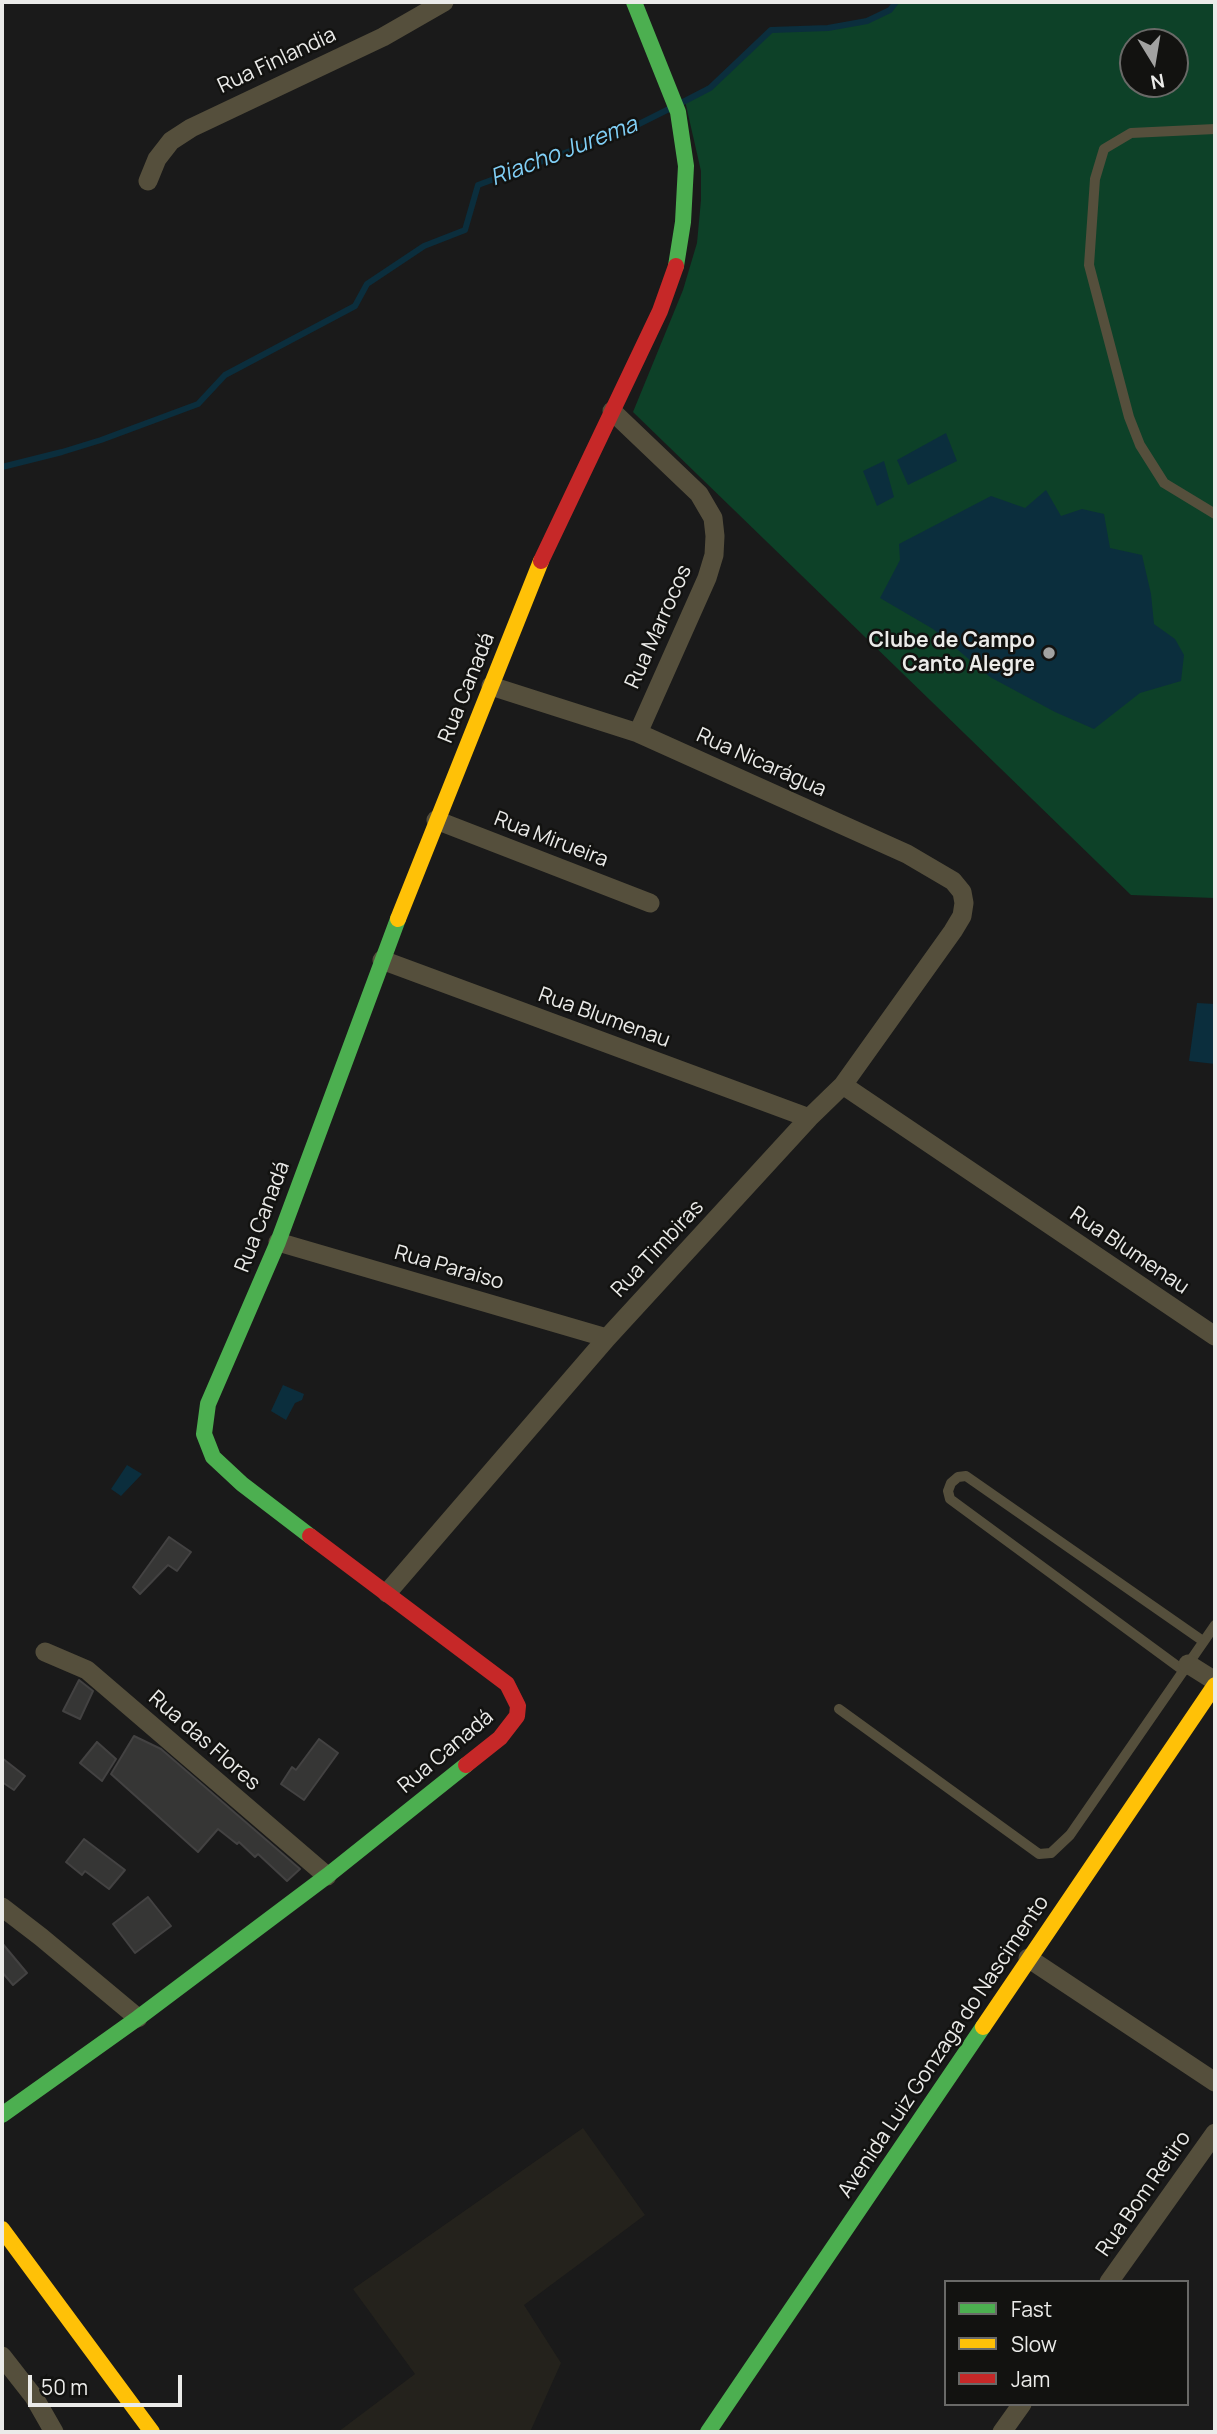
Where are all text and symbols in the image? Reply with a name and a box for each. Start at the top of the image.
street label: Rua Finlandia [214,23,340,99]
north arrow [1119,28,1189,98]
text: N [1148,68,1167,96]
water label: Riacho Jurema [487,111,641,193]
street label: Rua Marrocos [620,561,698,693]
place label: Clube de Campo Canto Alegre [868,628,1035,678]
street label: Rua Canadá [433,629,501,747]
marker: Clube de Campo Canto Alegre [1041,645,1057,661]
street label: Rua Nicarágua [692,723,830,803]
street label: Rua Mirueira [490,807,612,873]
street label: Rua Blumenau [535,983,673,1053]
street label: Rua Canadá [230,1158,296,1276]
street label: Rua Timbiras [607,1195,709,1303]
street label: Rua Blumenau [1065,1202,1193,1300]
street label: Rua Paraiso [391,1240,507,1296]
street label: Rua das Flores [143,1686,265,1796]
street label: Rua Canadá [393,1705,499,1799]
street label: Avenida Luiz Gonzaga do Nascimento [833,1891,1055,2203]
street label: Rua Bom Retiro [1091,2126,1197,2262]
legend [944,2280,1189,2406]
text: Fast [1011,2295,1052,2323]
text: Slow [1011,2330,1057,2358]
scale bar [32,2360,186,2404]
text: Jam [1011,2365,1050,2393]
text: 50 m [41,2373,88,2401]

